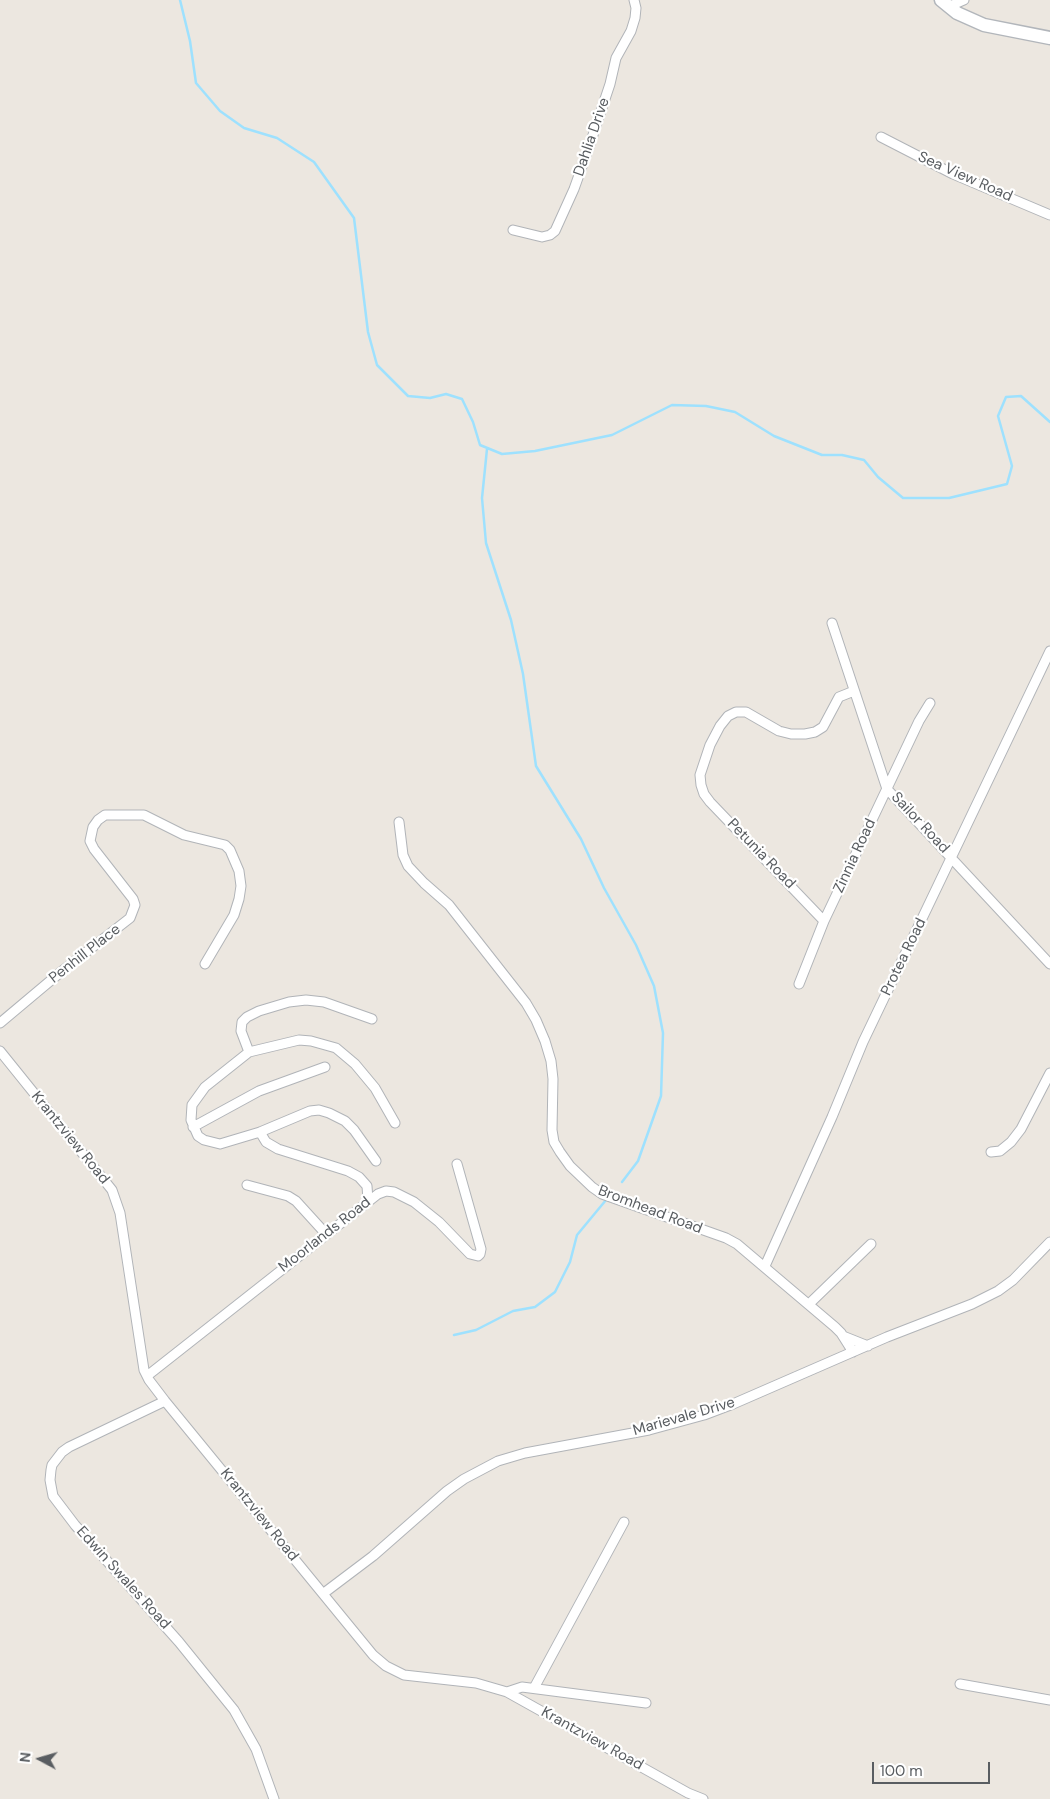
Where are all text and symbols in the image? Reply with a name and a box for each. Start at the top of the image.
street label: Dahlia Drive [570,95,614,179]
street label: Sea View Road [915,148,1015,206]
street label: Sailor Road [887,789,953,857]
street label: Petunia Road [723,815,799,893]
street label: Zinnia Road [830,816,880,896]
street label: Protea Road [878,915,930,999]
street label: Penhill Place [46,921,124,987]
street label: Krantzview Road [27,1088,113,1188]
street label: Bromhead Road [595,1182,705,1238]
street label: Moorlands Road [275,1193,375,1277]
street label: Marievale Drive [631,1394,737,1440]
street label: Krantzview Road [216,1465,302,1565]
street label: Edwin Swales Road [72,1523,174,1633]
street label: Krantzview Road [538,1704,646,1774]
north arrow [15,1734,65,1784]
text: N [16,1751,35,1763]
scale bar [875,1752,992,1784]
text: 100 m [880,1761,923,1781]

